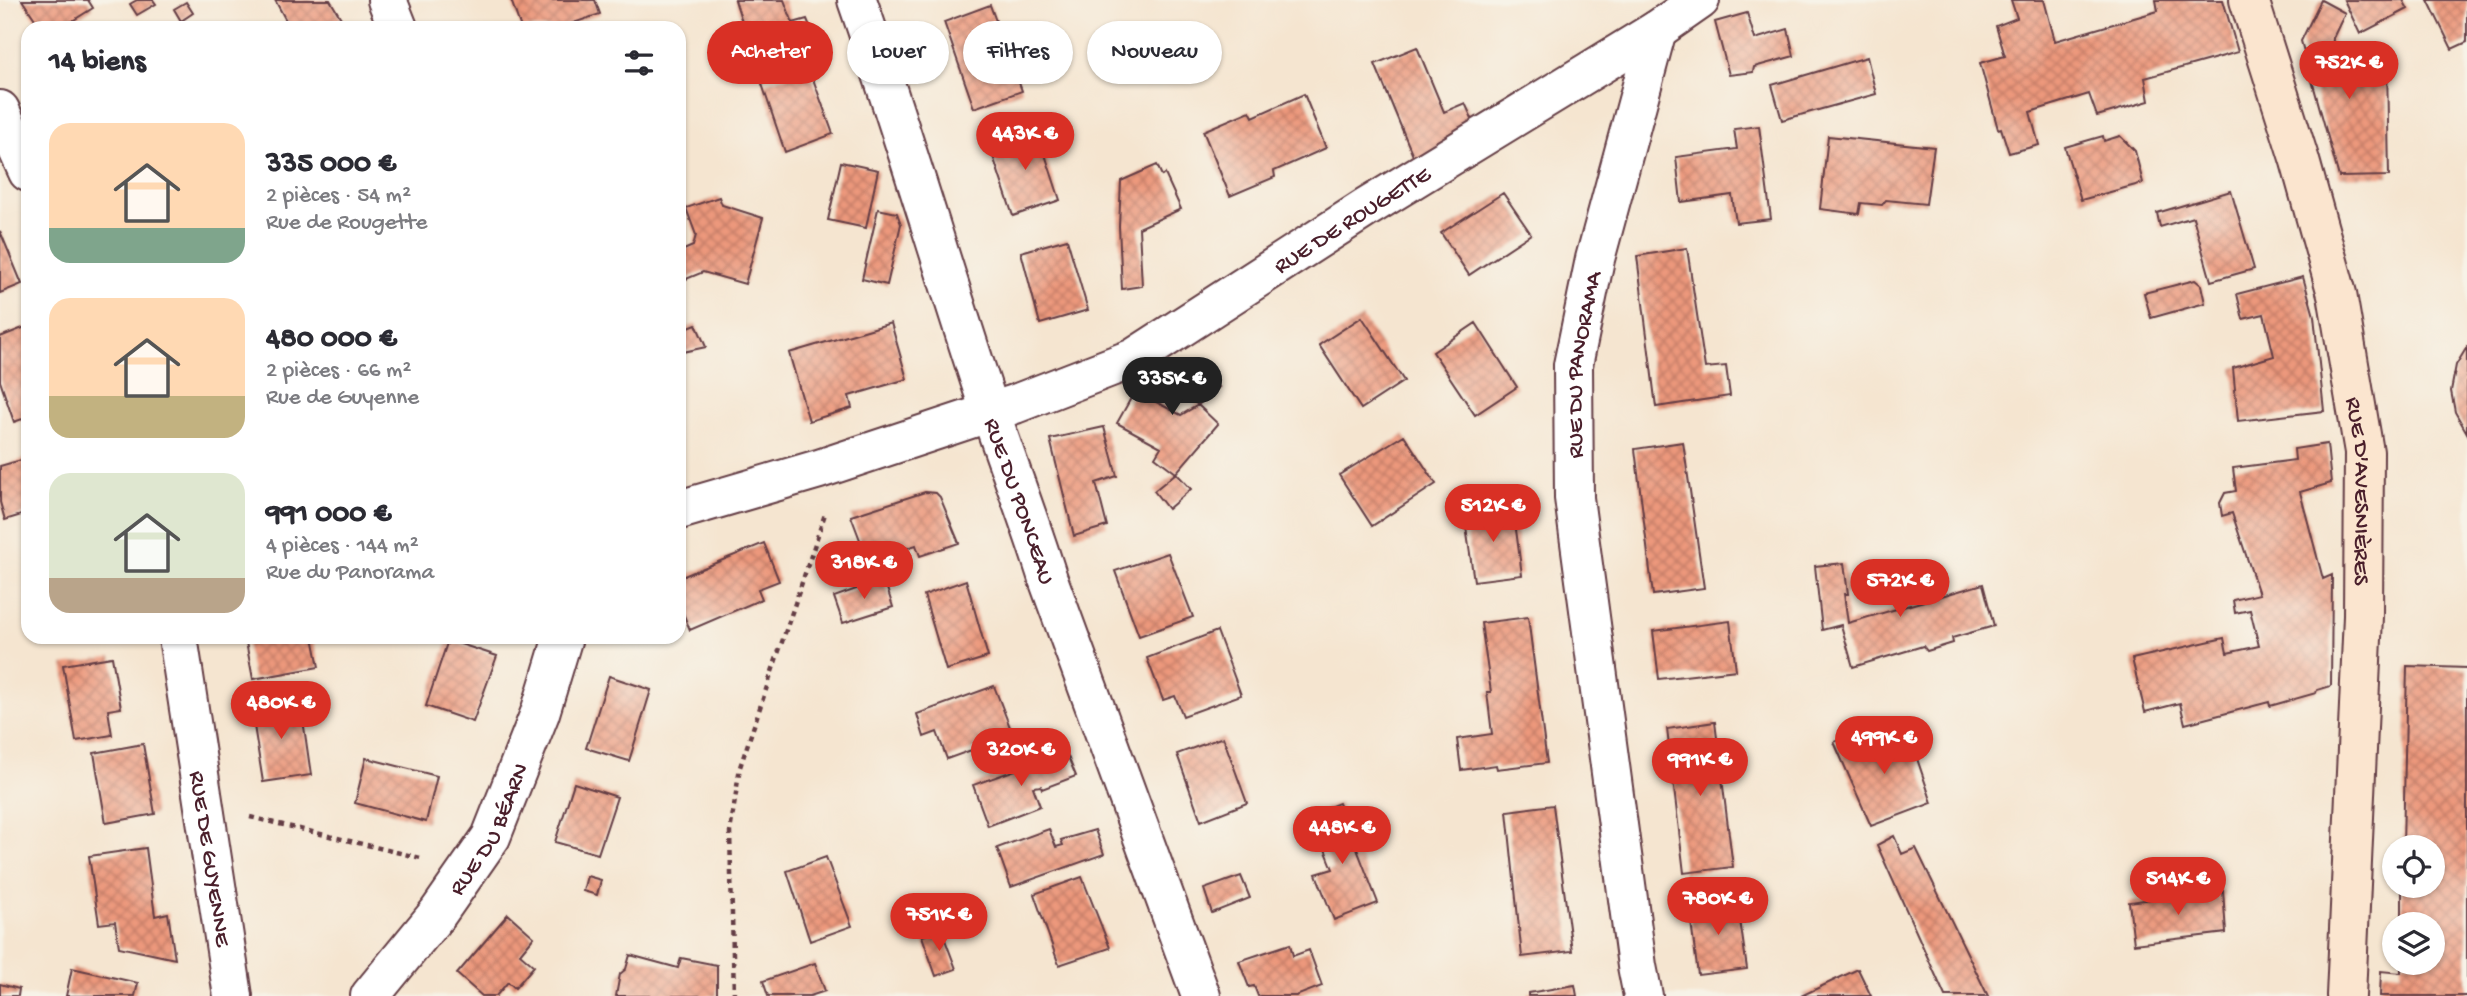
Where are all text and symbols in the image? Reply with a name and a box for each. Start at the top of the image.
chip: Acheter [707,21,833,84]
chip: Louer [847,21,949,84]
chip: Filtres [963,21,1073,84]
chip: Nouveau [1087,21,1222,84]
pin: 752K € [2292,42,2406,101]
icon: filters [620,44,658,82]
text: 14 biens [49,46,146,81]
text: 752K € [2315,50,2383,77]
pin: 443K € [968,113,1082,172]
text: 443K € [992,121,1058,148]
text: 335 000 € [266,148,396,183]
icon: home [105,151,189,235]
street label: RUE DE ROUGETTE [1270,161,1438,281]
text: 2 pièces · 54 m² [266,183,411,210]
text: Rue de Rougette [266,210,427,237]
street label: RUE DU PANORAMA [1563,268,1609,459]
text: 480 000 € [266,323,397,358]
icon: home [105,326,189,410]
text: 2 pièces · 66 m² [266,358,411,385]
pin: 335K € [1115,358,1229,417]
text: 335K € [1138,366,1206,393]
text: Rue de Guyenne [266,385,419,412]
street label: RUE D'AVESNIÈRES [2338,395,2375,586]
street label: RUE DU PONCEAU [976,415,1059,588]
pin: 512K € [1436,484,1550,544]
text: 512K € [1461,493,1525,520]
text: 991 000 € [266,498,391,533]
icon: home [105,501,189,585]
text: 4 pièces · 144 m² [266,533,419,560]
pin: 318K € [807,542,921,601]
text: 318K € [831,550,897,577]
text: Rue du Panorama [266,560,434,587]
pin: 572K € [1843,560,1957,619]
text: 572K € [1866,568,1934,595]
pin: 480K € [224,682,338,741]
text: 480K € [247,690,315,717]
pin: 499K € [1827,716,1941,776]
text: 499K € [1851,725,1917,752]
pin: 320K € [964,728,1078,788]
text: 320K € [987,737,1055,764]
pin: 991K € [1643,738,1757,798]
text: 991K € [1668,747,1732,774]
street label: RUE DU BÉARN [445,760,536,901]
street label: RUE DE GUYENNE [182,769,235,950]
pin: 448K € [1285,806,1399,866]
text: 448K € [1309,815,1375,842]
map controls [2382,835,2445,975]
button: locate [2382,835,2445,898]
pin: 514K € [2121,858,2235,917]
text: 514K € [2146,866,2210,893]
pin: 780K € [1661,878,1775,937]
text: 780K € [1683,886,1753,913]
pin: 751K € [882,894,996,953]
text: 751K € [906,902,972,929]
button: layers [2382,912,2445,975]

